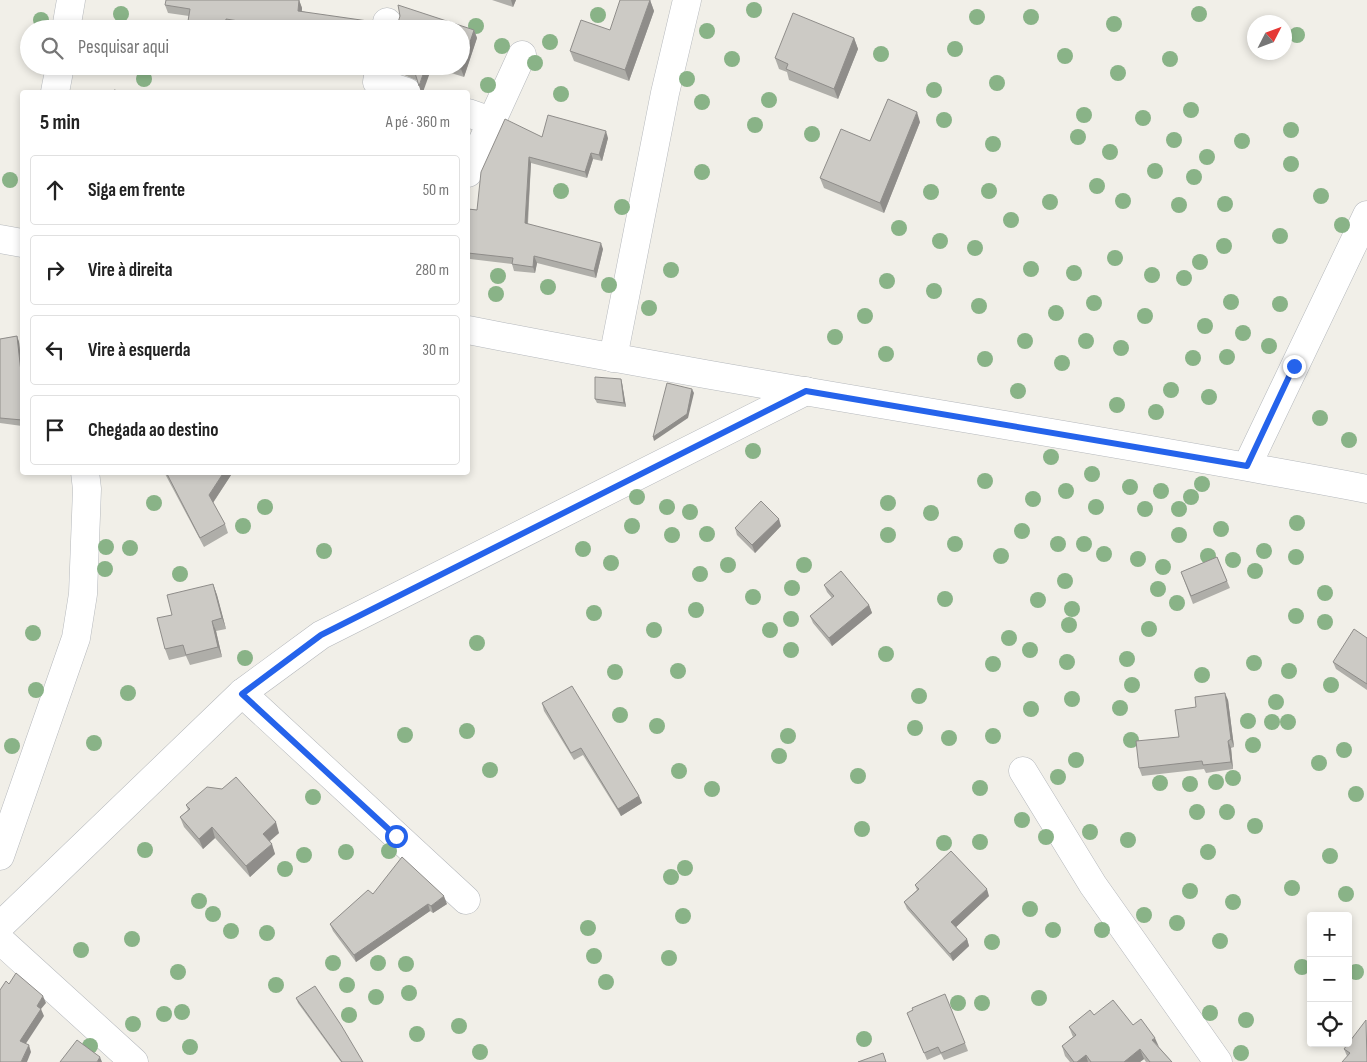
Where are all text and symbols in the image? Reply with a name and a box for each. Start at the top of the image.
north arrow [1247,15,1292,60]
search box [20,20,470,75]
icon: search [38,34,66,62]
text: Pesquisar aqui [78,36,169,59]
text: 5 min [40,110,80,135]
text: A pé · 360 m [386,113,450,132]
icon: ahead [41,176,69,204]
text: Siga em frente [88,179,185,202]
text: 50 m [423,181,449,200]
icon: right [41,256,69,284]
text: Vire à direita [88,259,172,282]
text: 280 m [415,261,449,280]
icon: left [41,336,69,364]
text: Vire à esquerda [88,339,190,362]
text: 30 m [422,341,449,360]
route end [1283,355,1306,378]
icon: arrive [41,416,69,444]
text: Chegada ao destino [88,419,218,442]
route start [385,825,408,848]
map controls [1307,912,1352,1047]
button: + [1307,912,1352,957]
button: − [1307,957,1352,1002]
button: locate [1307,1002,1352,1047]

